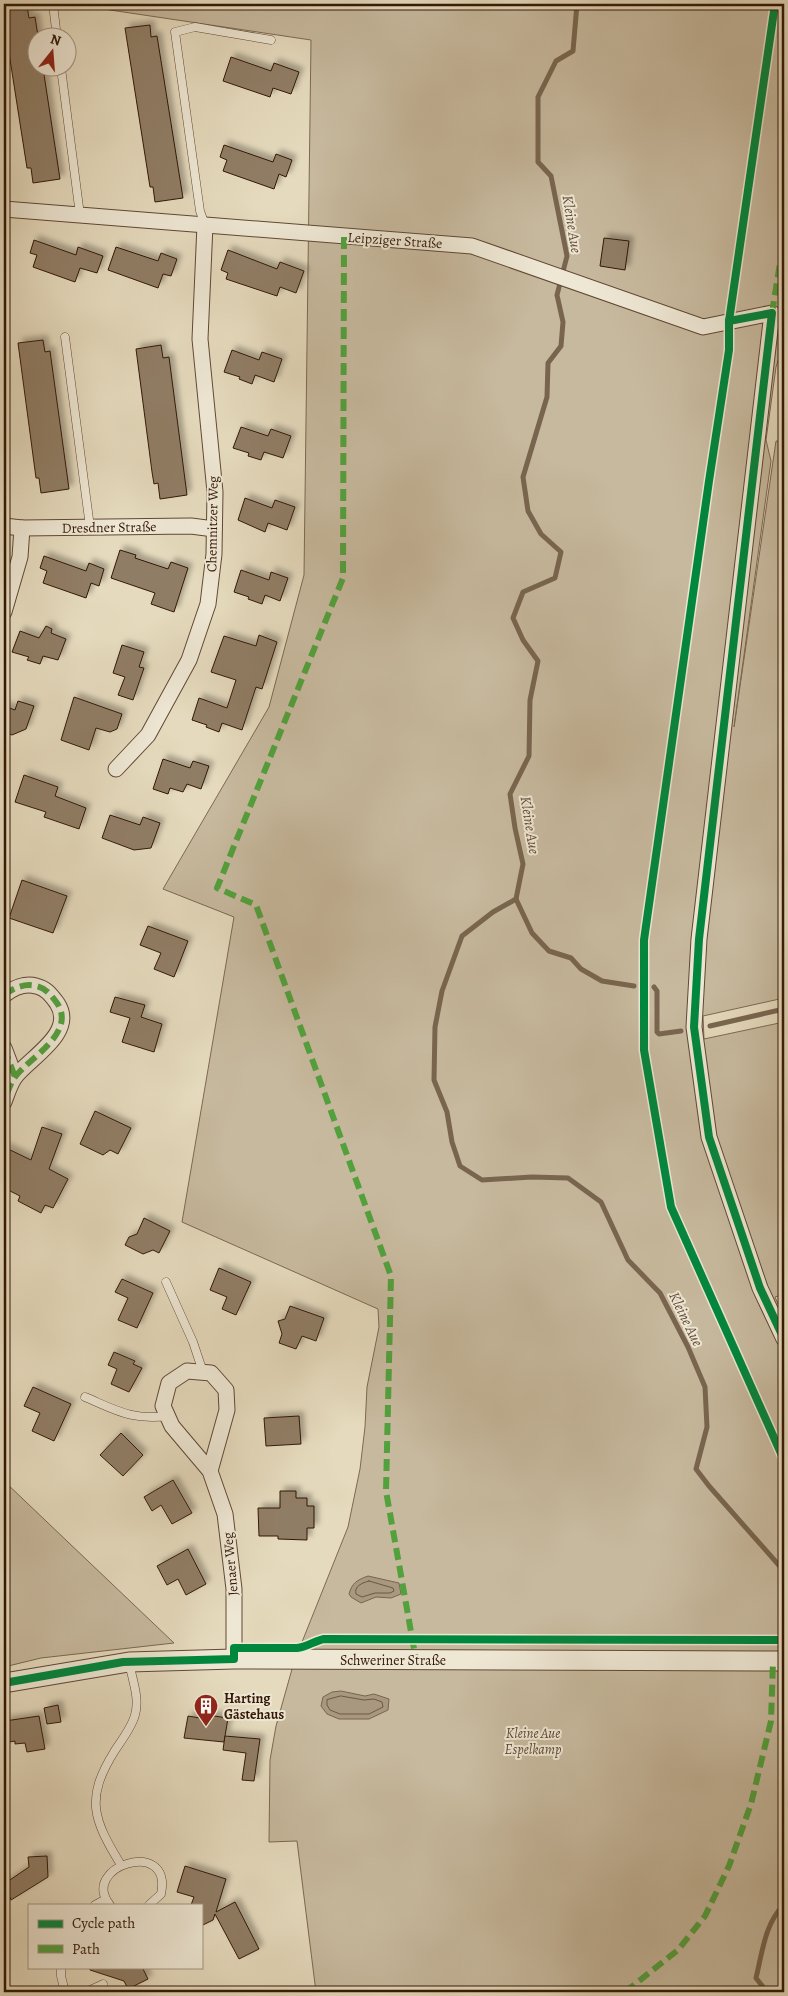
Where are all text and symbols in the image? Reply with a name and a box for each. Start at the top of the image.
north arrow [28,28,78,78]
text: N [48,29,63,51]
water label: Kleine Aue [558,194,587,255]
street label: Leipziger Straße [347,228,443,253]
street label: Chemnitzer Weg [202,476,223,572]
street label: Dresdner Straße [61,517,157,538]
water label: Kleine Aue [516,795,545,856]
water label: Kleine Aue [664,1288,708,1350]
street label: Jenaer Weg [218,1531,243,1597]
street label: Schweriner Straße [340,1651,446,1670]
place label: Harting Gästehaus [224,1689,284,1724]
building icon: Harting Gästehaus [193,1693,219,1727]
park label: Kleine Aue Espelkamp [505,1724,562,1759]
legend [28,1904,202,1968]
text: Cycle path [72,1913,135,1933]
text: Path [72,1939,100,1959]

